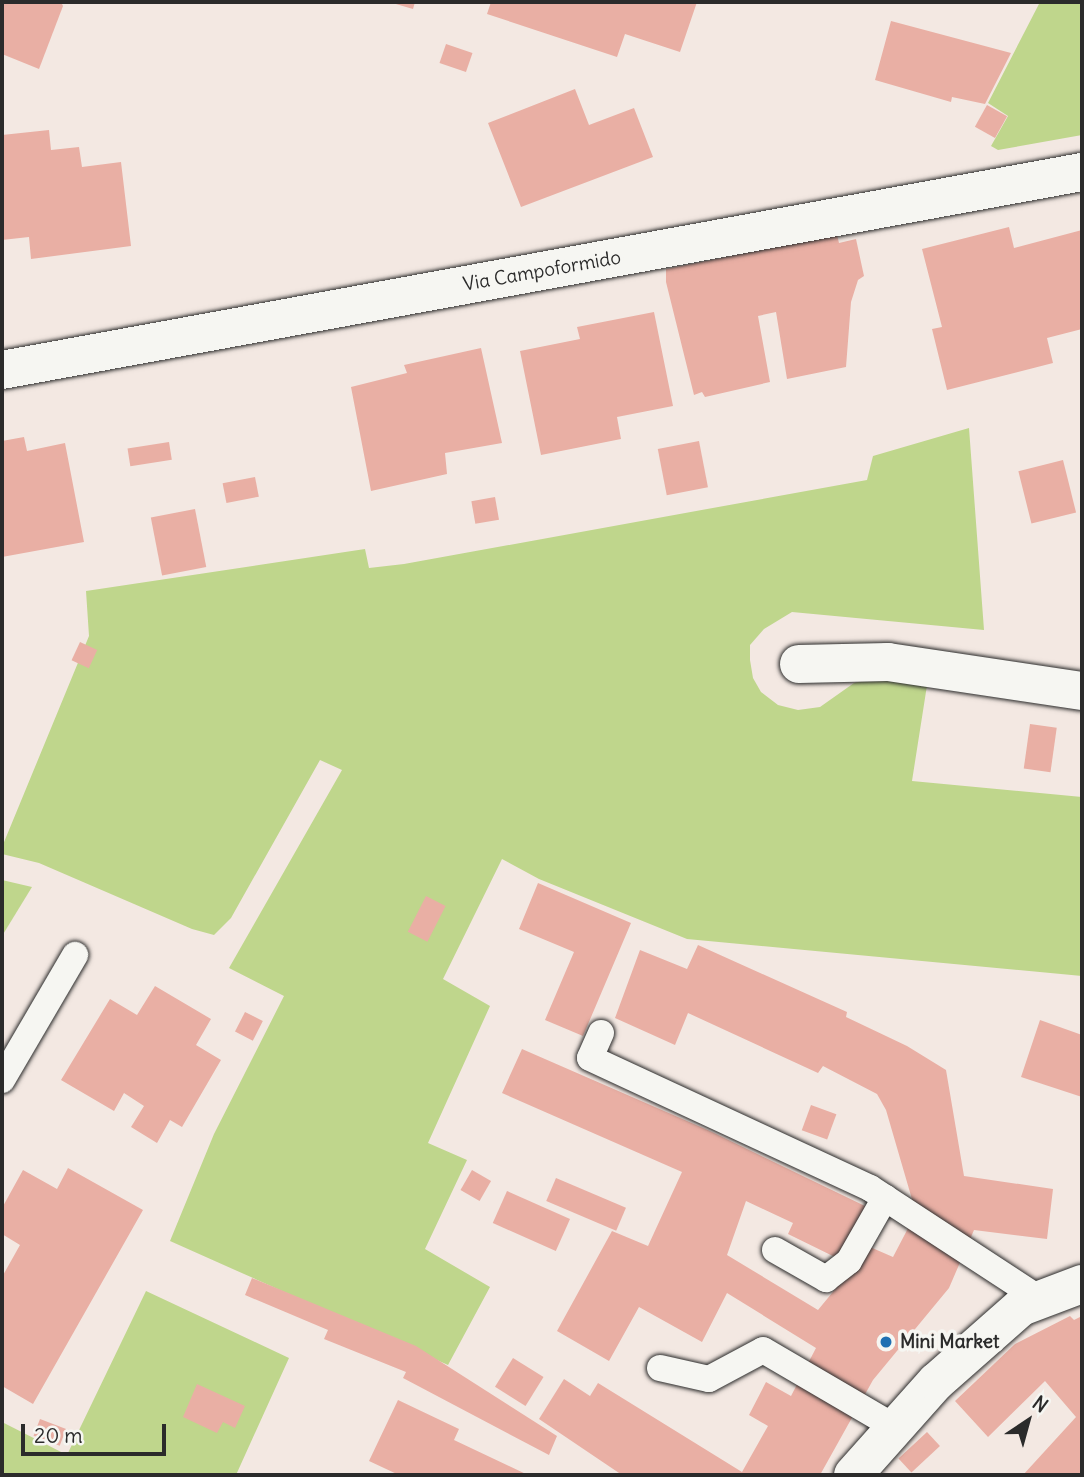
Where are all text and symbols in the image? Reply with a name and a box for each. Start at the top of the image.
street label: Via Campoformido [461,246,623,296]
place label: Mini Market [900,1331,999,1353]
marker: Mini Market [878,1334,894,1350]
north arrow [993,1386,1063,1456]
text: N [1028,1390,1053,1418]
scale bar [24,1410,170,1454]
text: 20 m [34,1422,83,1449]

